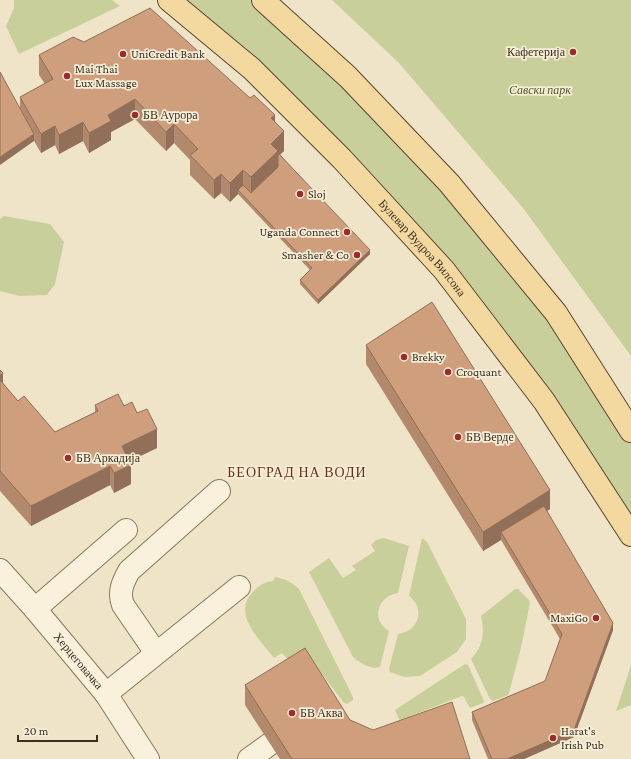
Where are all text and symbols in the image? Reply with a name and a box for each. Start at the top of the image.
place label: Кафетерија [507,45,566,59]
place label: UniCredit Bank [131,47,205,61]
marker: Кафетерија [568,47,578,57]
marker: UniCredit Bank [118,49,128,59]
place label: Mai Thai Lux Massage [75,62,137,90]
marker: Mai Thai Lux Massage [62,71,72,81]
park label: Савски парк [509,83,571,97]
place label: БВ Аурора [143,108,198,122]
marker: БВ Аурора [130,110,140,120]
place label: Sloj [308,187,326,201]
marker: Sloj [295,189,305,199]
street label: Булевар Вудроа Вилсона [376,197,469,300]
place label: Uganda Connect [260,225,340,239]
marker: Uganda Connect [342,227,352,237]
place label: Smasher & Co [282,248,349,262]
marker: Smasher & Co [352,250,362,260]
place label: Brekky [412,350,445,364]
marker: Brekky [399,352,409,362]
place label: Croquant [456,365,503,379]
marker: Croquant [443,367,453,377]
place label: БВ Верде [466,430,514,444]
marker: БВ Верде [453,432,463,442]
place label: БВ Аркадија [76,451,141,465]
marker: БВ Аркадија [63,453,73,463]
district label: БЕОГРАД НА ВОДИ [227,464,367,480]
place label: MaxiGo [550,611,588,625]
marker: MaxiGo [591,613,601,623]
street label: Херцеговачка [51,630,107,693]
place label: БВ Аква [300,706,343,720]
marker: БВ Аква [287,708,297,718]
scale bar [18,717,97,743]
text: 20 m [24,724,49,738]
place label: Harat's Irish Pub [561,724,604,752]
marker: Harat's Irish Pub [548,733,558,743]

